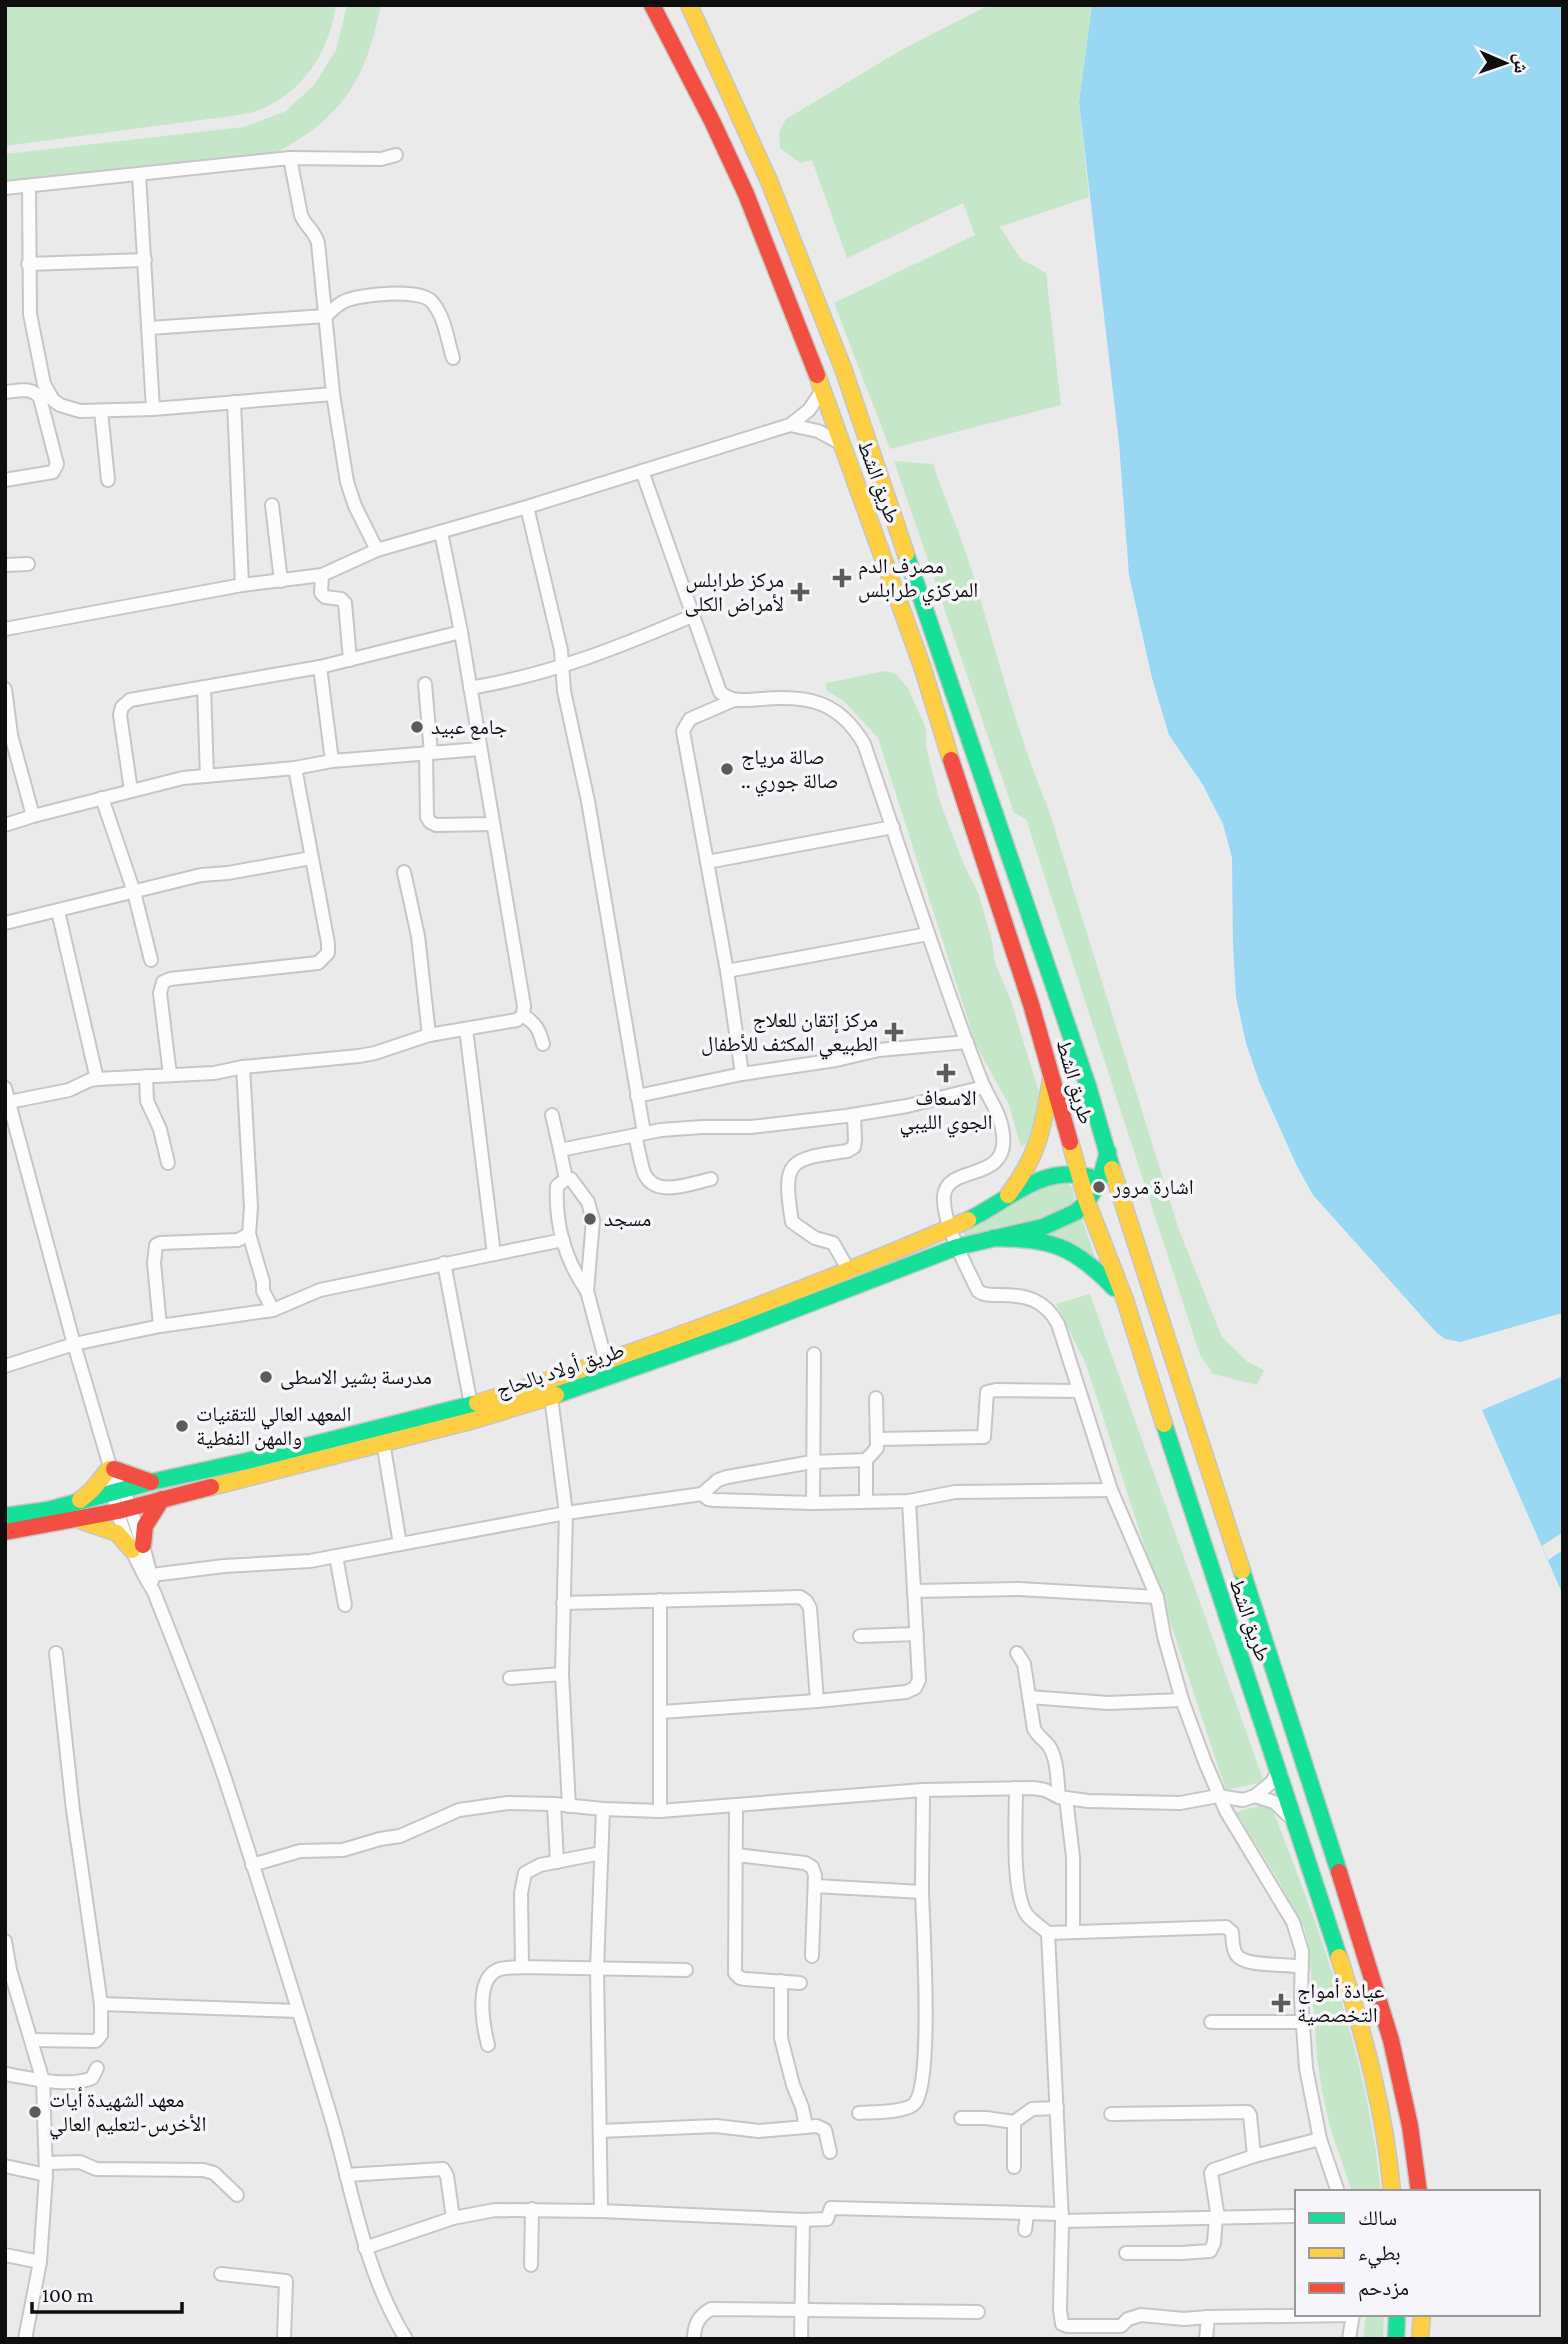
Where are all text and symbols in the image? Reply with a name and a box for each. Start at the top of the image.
north arrow [1470,28,1540,98]
text: ش [1510,53,1532,74]
street label: طريق الشط [852,437,905,527]
place label: مصرف الدم المركزي طرابلس [858,554,978,606]
place label: مركز طرابلس لأمراض الكلى [684,568,784,617]
marker: مصرف الدم المركزي طرابلس [832,568,852,588]
marker: مركز طرابلس لأمراض الكلى [790,582,810,602]
place label: جامع عبيد [431,715,507,740]
marker: جامع عبيد [409,719,425,735]
place label: صالة مرياج .. صالة جوري [741,745,839,797]
marker: صالة مرياج .. صالة جوري [719,761,735,777]
place label: مركز إتقان للعلاج الطبيعي المكثف للأطفال [701,1008,878,1060]
marker: مركز إتقان للعلاج الطبيعي المكثف للأطفال [884,1022,904,1042]
street label: طريق الشط [1051,1037,1098,1127]
marker: الاسعاف الجوي الليبي [936,1063,956,1083]
place label: الاسعاف الجوي الليبي [900,1086,992,1138]
place label: اشارة مرور [1112,1175,1194,1199]
marker: اشارة مرور [1091,1179,1107,1195]
place label: مسجد [604,1207,651,1231]
marker: مسجد [582,1211,598,1227]
street label: طريق أولاد بالحاج [493,1337,628,1403]
place label: مدرسة بشير الاسطى [280,1365,432,1390]
marker: مدرسة بشير الاسطى [258,1369,274,1385]
place label: المعهد العالي للتقنيات والمهن النفطية [196,1402,351,1451]
marker: المعهد العالي للتقنيات والمهن النفطية [174,1418,190,1434]
street label: طريق الشط [1224,1575,1275,1665]
place label: عيادة أمواج التخصصية [1297,1978,1385,2027]
marker: عيادة أمواج التخصصية [1271,1993,1291,2013]
place label: معهد الشهيدة أيات الأخرس-لتعليم العالي [49,2087,206,2140]
marker: معهد الشهيدة أيات الأخرس-لتعليم العالي [27,2104,43,2120]
legend [1295,2190,1540,2316]
text: سالك [1358,2206,1397,2230]
text: بطيء [1358,2241,1401,2269]
scale bar [32,2270,182,2314]
text: مزدحم [1358,2276,1409,2302]
text: 100 m [42,2283,94,2307]

